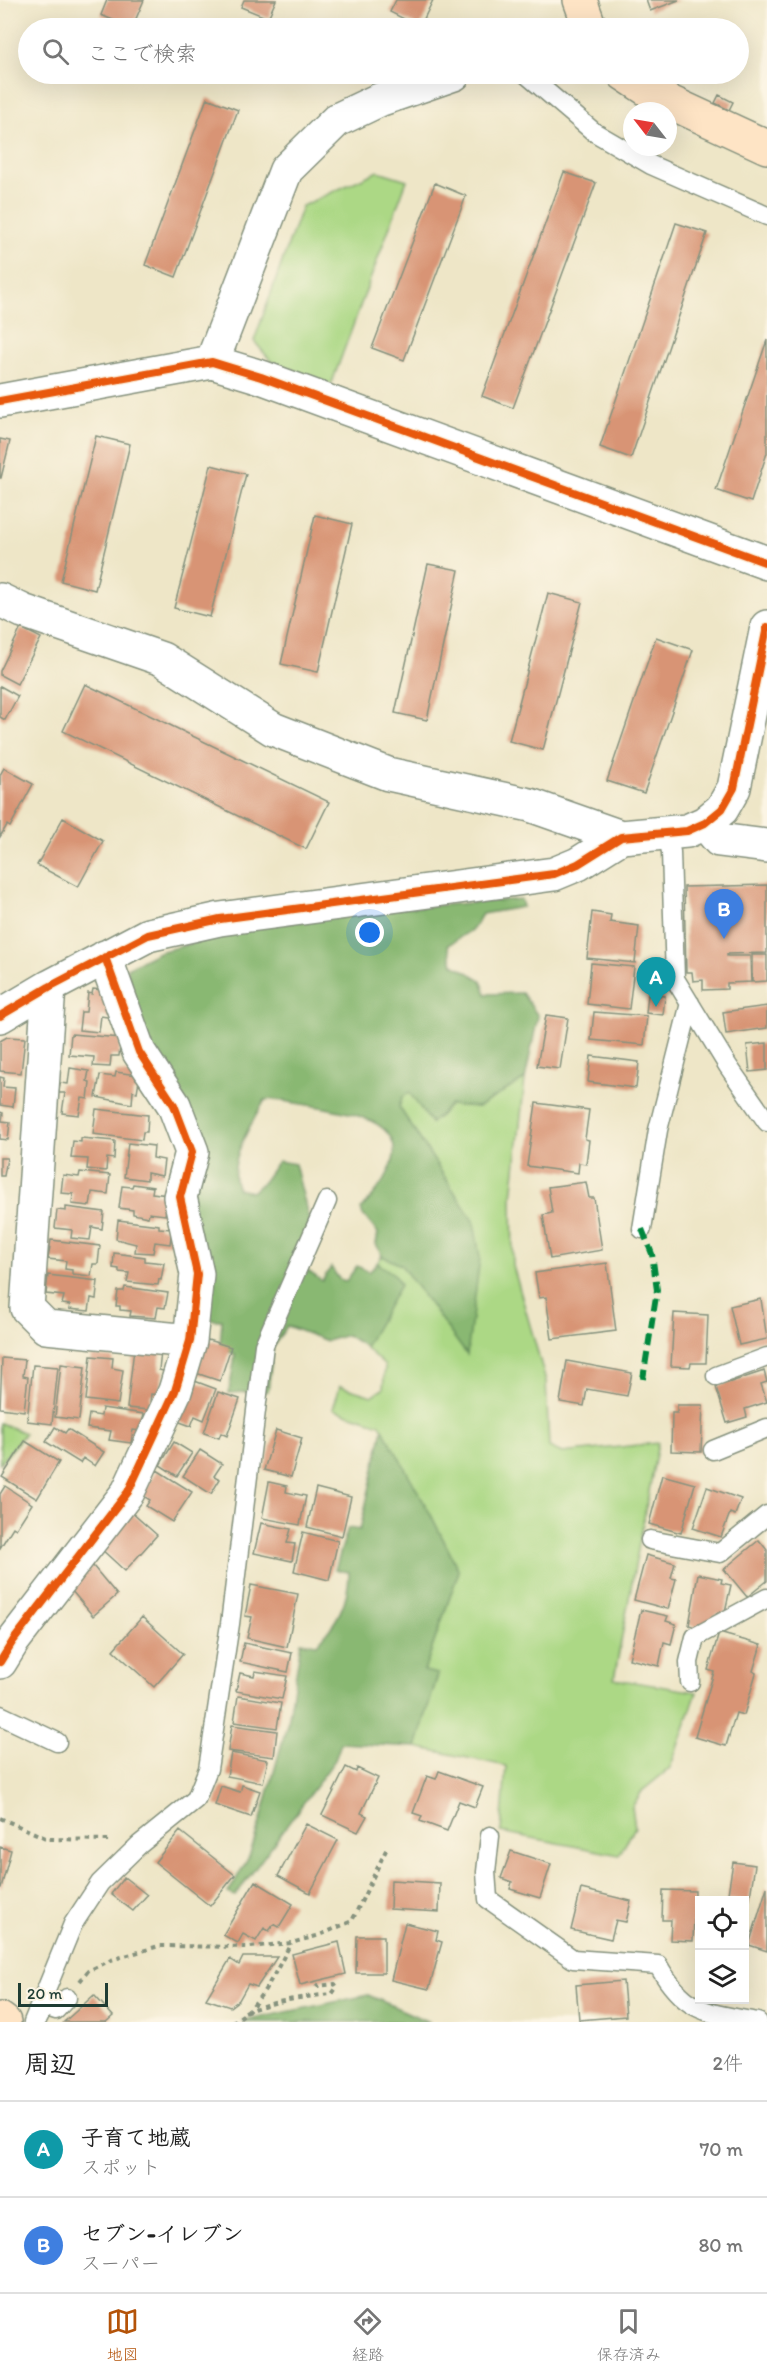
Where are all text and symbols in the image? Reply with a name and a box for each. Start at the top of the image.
search box [18,18,749,84]
icon: search [39,35,72,68]
text: ここで検索 [87,40,197,67]
north arrow [623,102,677,156]
pin: B [704,890,744,939]
your location [355,918,384,947]
pin: A [636,958,676,1007]
map controls [695,1896,749,2004]
button: locate [695,1896,749,1950]
button: layers [695,1950,749,2004]
scale bar [18,1980,108,2008]
text: 20 m [27,1984,62,2003]
text: 周辺 [24,2048,76,2080]
text: 2件 [712,2051,743,2075]
text: 子育て地蔵 [81,2124,191,2151]
text: A [37,2137,50,2161]
text: 70 m [699,2137,743,2161]
text: スポット [81,2155,161,2179]
text: セブン-イレブン [81,2220,244,2247]
text: B [37,2233,50,2257]
text: 80 m [698,2233,743,2257]
text: スーパー [81,2251,160,2275]
tab: 地図 [106,2305,139,2365]
tab: 経路 [351,2305,384,2365]
tab: 保存済み [597,2305,661,2365]

